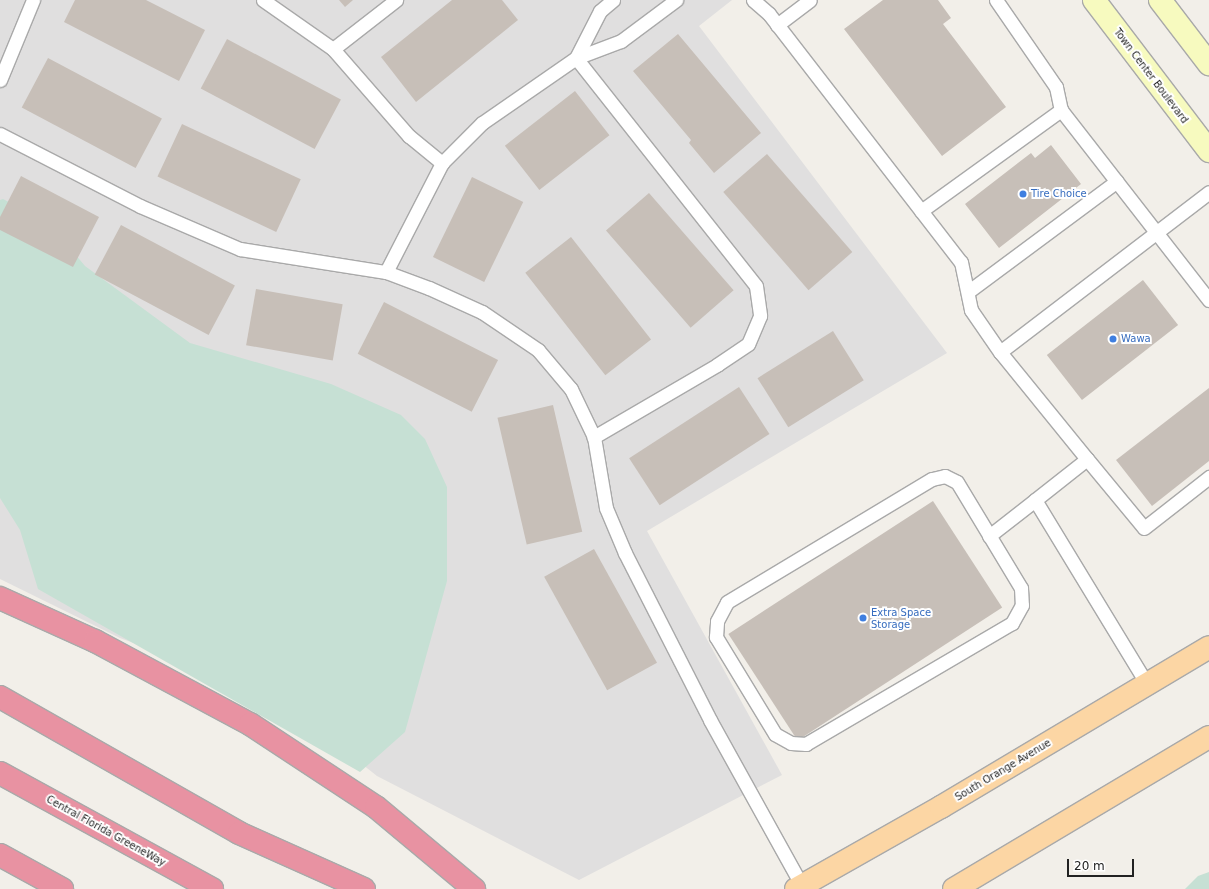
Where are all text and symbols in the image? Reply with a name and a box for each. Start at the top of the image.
street label: Town Center Boulevard [1111,26,1191,126]
place label: Tire Choice [1031,188,1087,200]
marker: Tire Choice [1018,189,1028,199]
place label: Wawa [1121,333,1151,345]
marker: Wawa [1108,334,1118,344]
place label: Extra Space Storage [871,606,931,630]
marker: Extra Space Storage [858,613,868,623]
street label: South Orange Avenue [953,737,1053,803]
street label: Central Florida GreeneWay [44,793,168,869]
scale bar [1069,851,1136,877]
text: 20 m [1074,859,1105,873]

